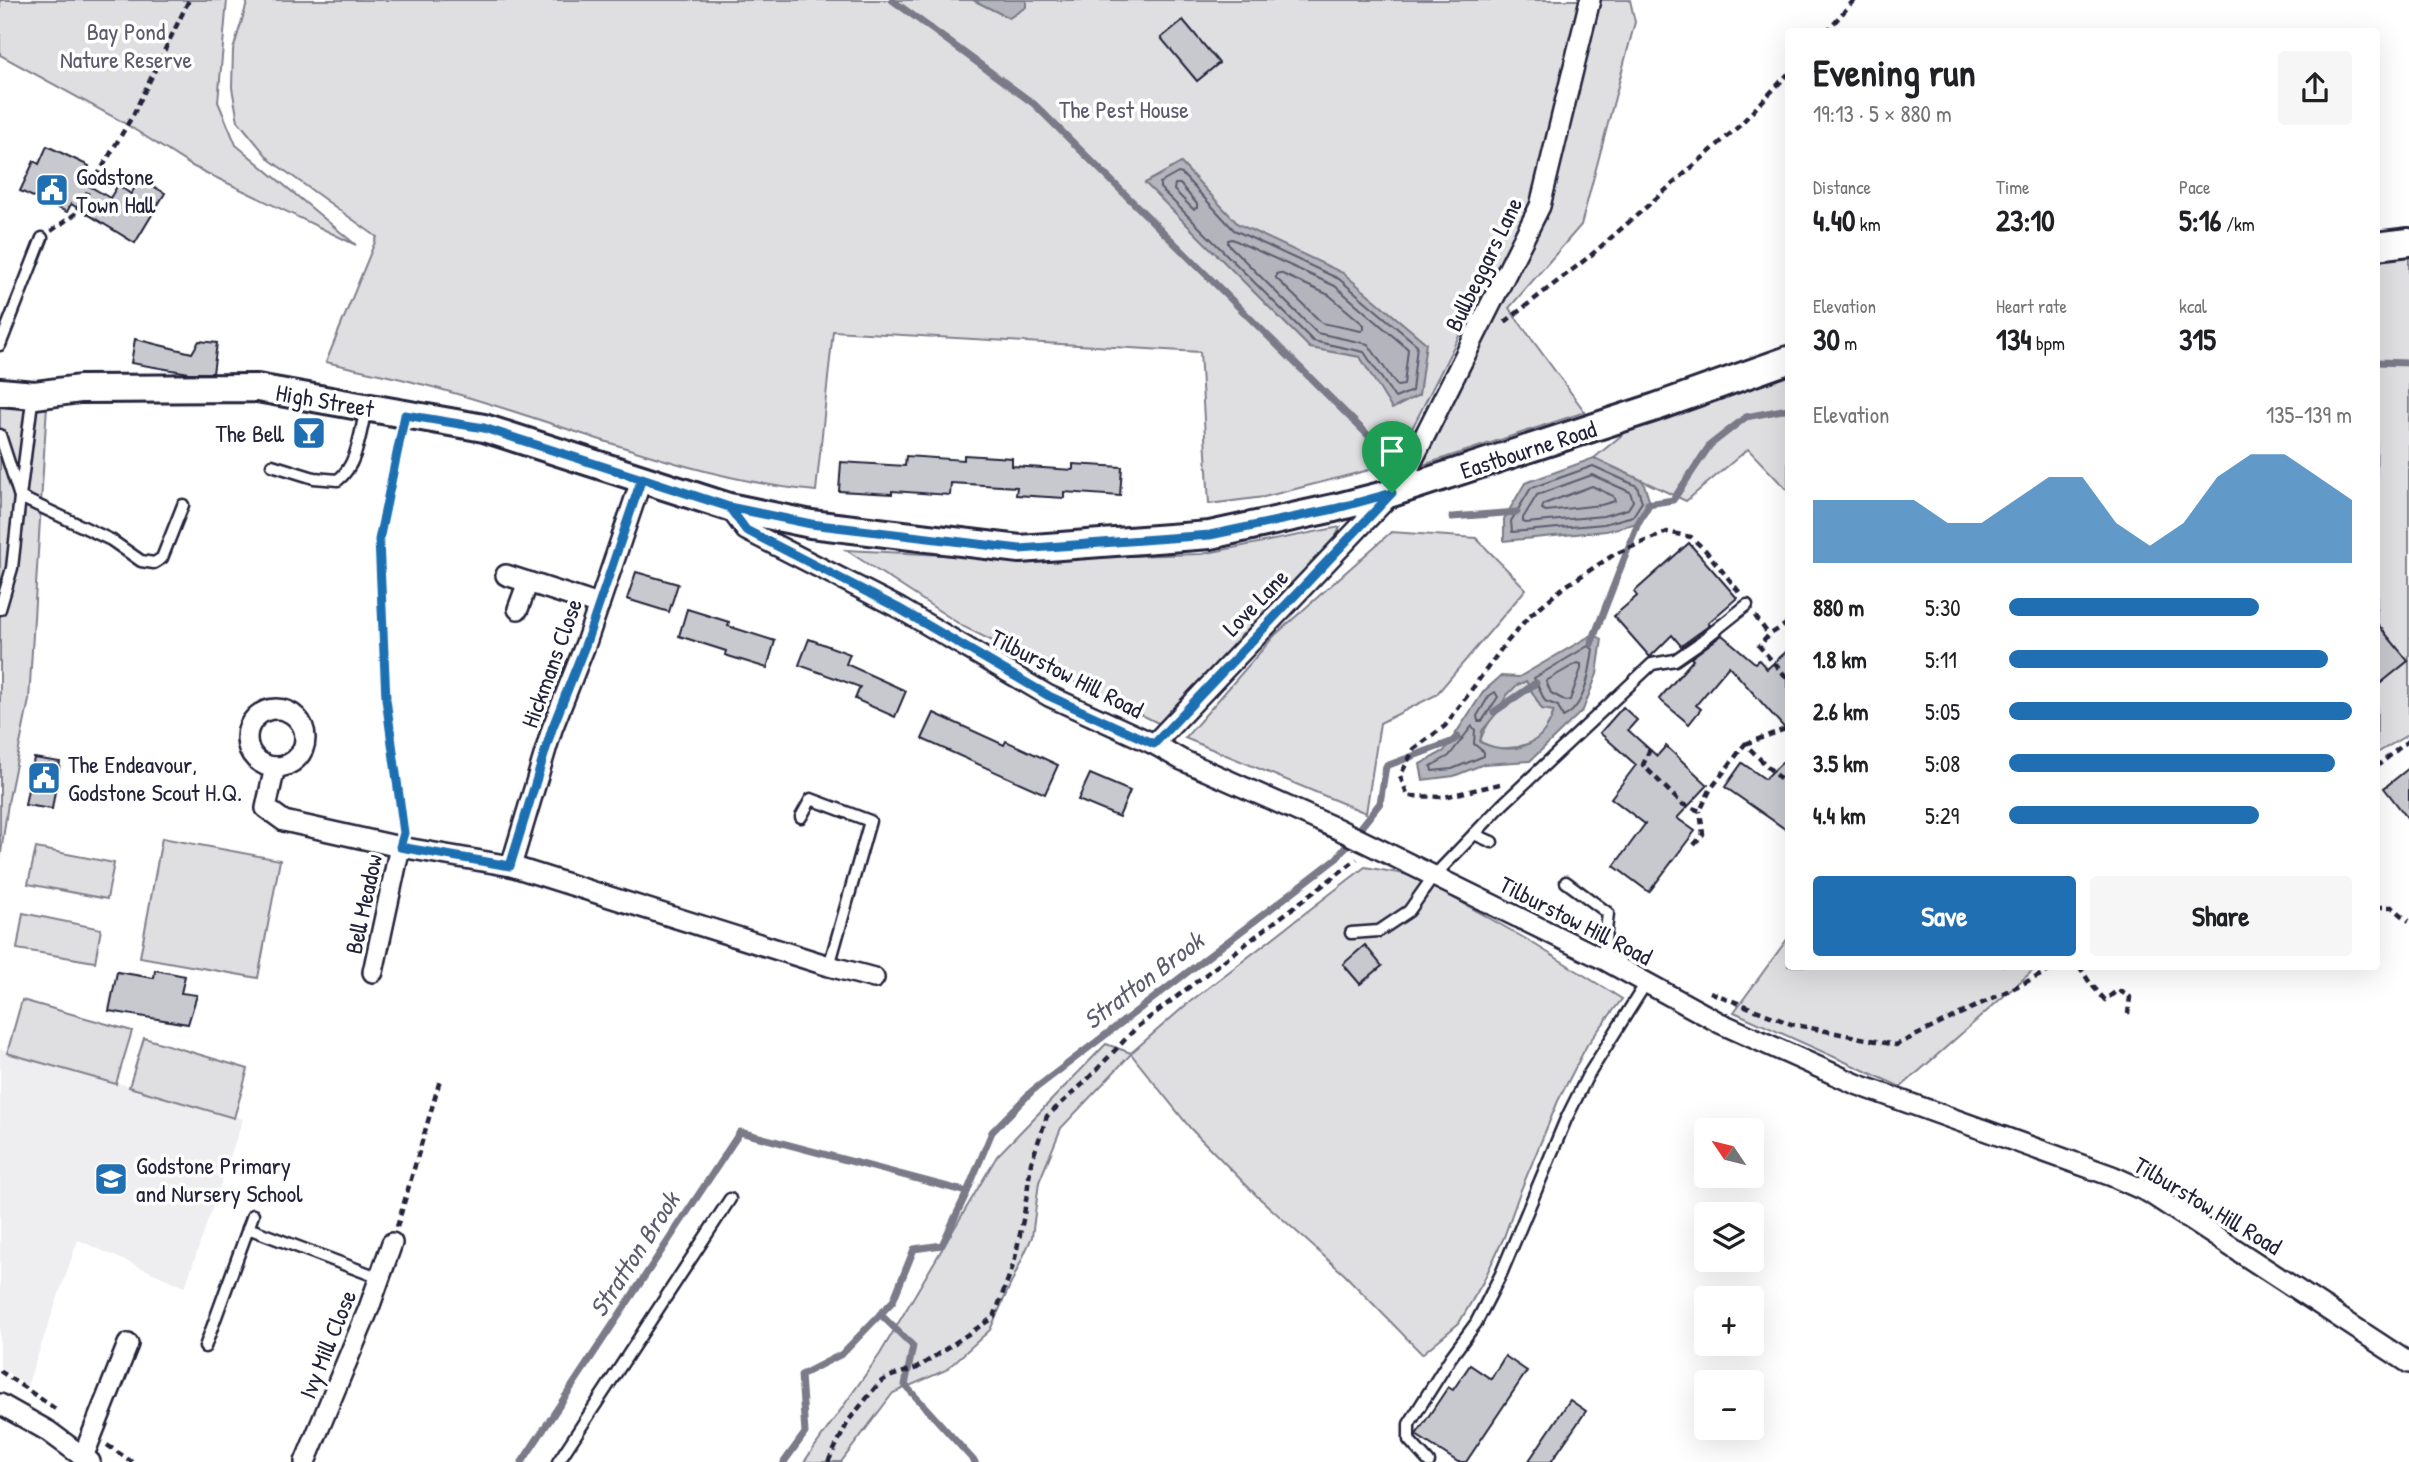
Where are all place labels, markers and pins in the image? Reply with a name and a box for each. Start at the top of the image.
place label: Godstone Town Hall [76,160,156,220]
public building icon: Godstone Town Hall [33,171,71,209]
bar icon: The Bell [290,414,328,452]
place label: The Bell [216,417,285,449]
pin [1362,421,1422,493]
place label: The Endeavour, Godstone Scout H.Q. [68,748,242,808]
public building icon: The Endeavour, Godstone Scout H.Q. [25,759,63,797]
place label: Godstone Primary and Nursery School [136,1149,303,1209]
school or university icon: Godstone Primary and Nursery School [92,1160,130,1198]

